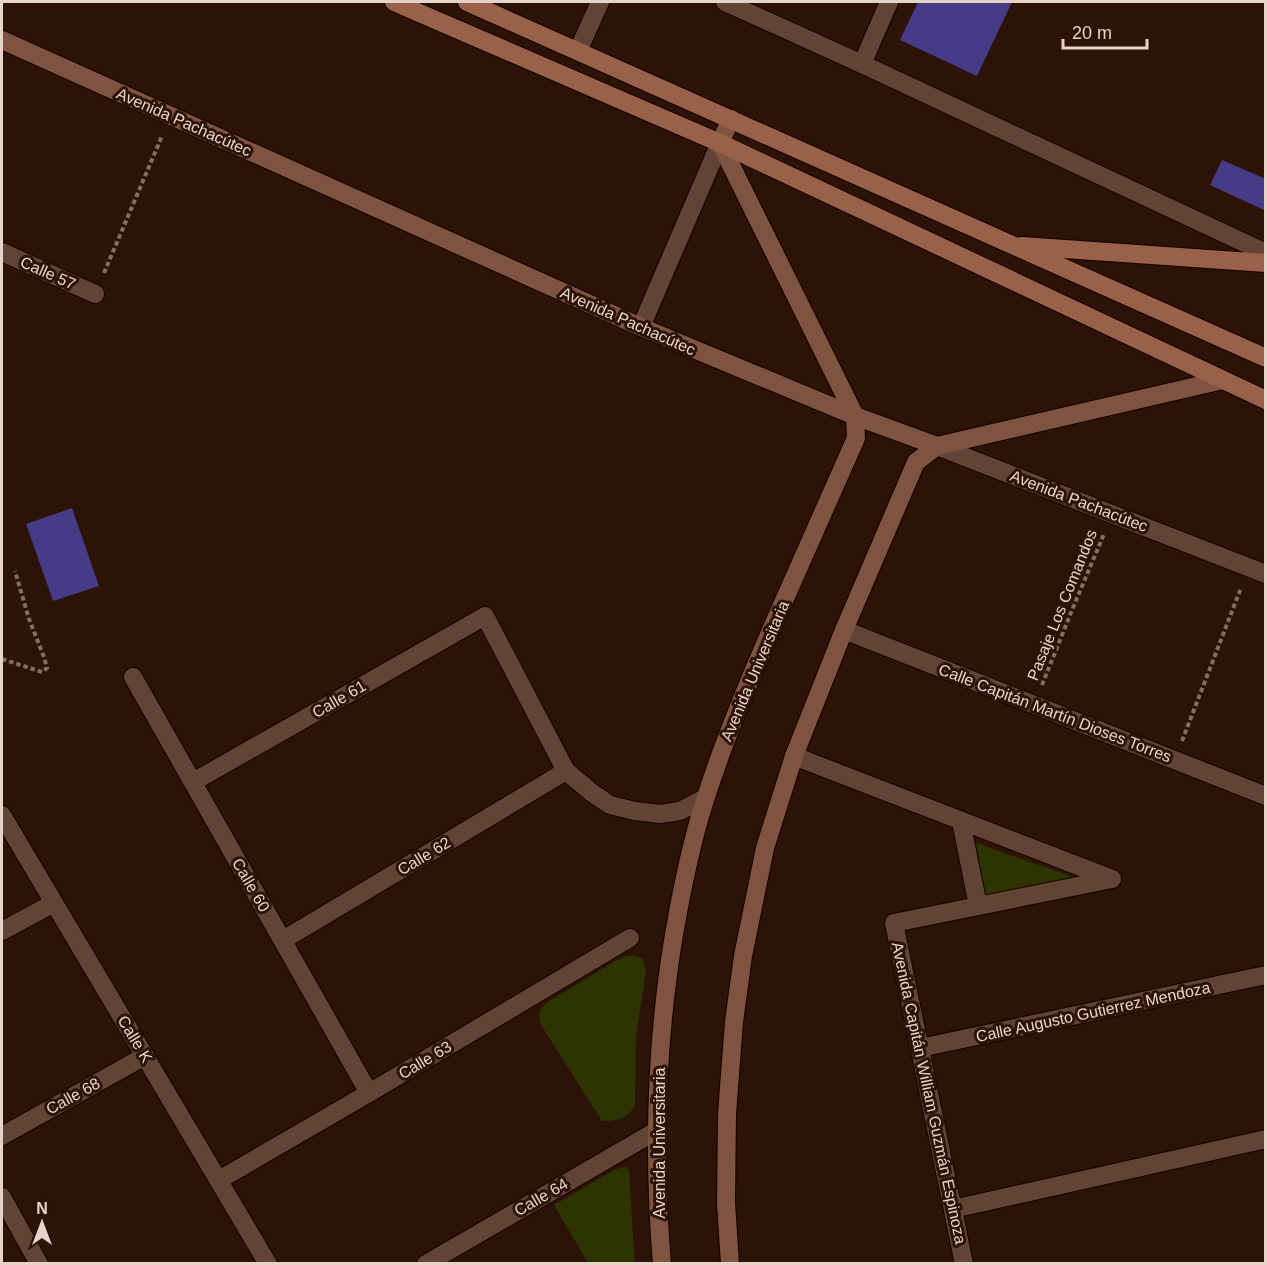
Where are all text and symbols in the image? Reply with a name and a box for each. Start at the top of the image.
scale bar [1063,12,1147,50]
text: 20 m [1072,23,1112,43]
street label: Avenida Pachacútec [114,85,254,159]
street label: Calle 57 [18,253,78,293]
street label: Avenida Pachacútec [558,284,698,358]
street label: Avenida Pachacútec [1008,467,1150,535]
street label: Pasaje Los Comandos [1024,527,1100,683]
street label: Avenida Universitaria [718,598,792,744]
street label: Calle Capitán Martín Dioses Torres [936,661,1174,765]
street label: Calle 61 [309,677,369,721]
street label: Calle 62 [394,834,454,878]
street label: Calle 60 [229,855,273,915]
street label: Avenida Capitán William Guzmán Espinoza [889,940,969,1246]
street label: Calle Augusto Gutierrez Mendoza [974,979,1212,1045]
street label: Calle K [114,1013,156,1066]
street label: Calle 63 [395,1038,455,1082]
street label: Avenida Universitaria [651,1067,668,1218]
street label: Calle 68 [43,1074,103,1118]
street label: Calle 64 [511,1175,571,1219]
north arrow [12,1193,72,1253]
text: N [36,1200,48,1217]

